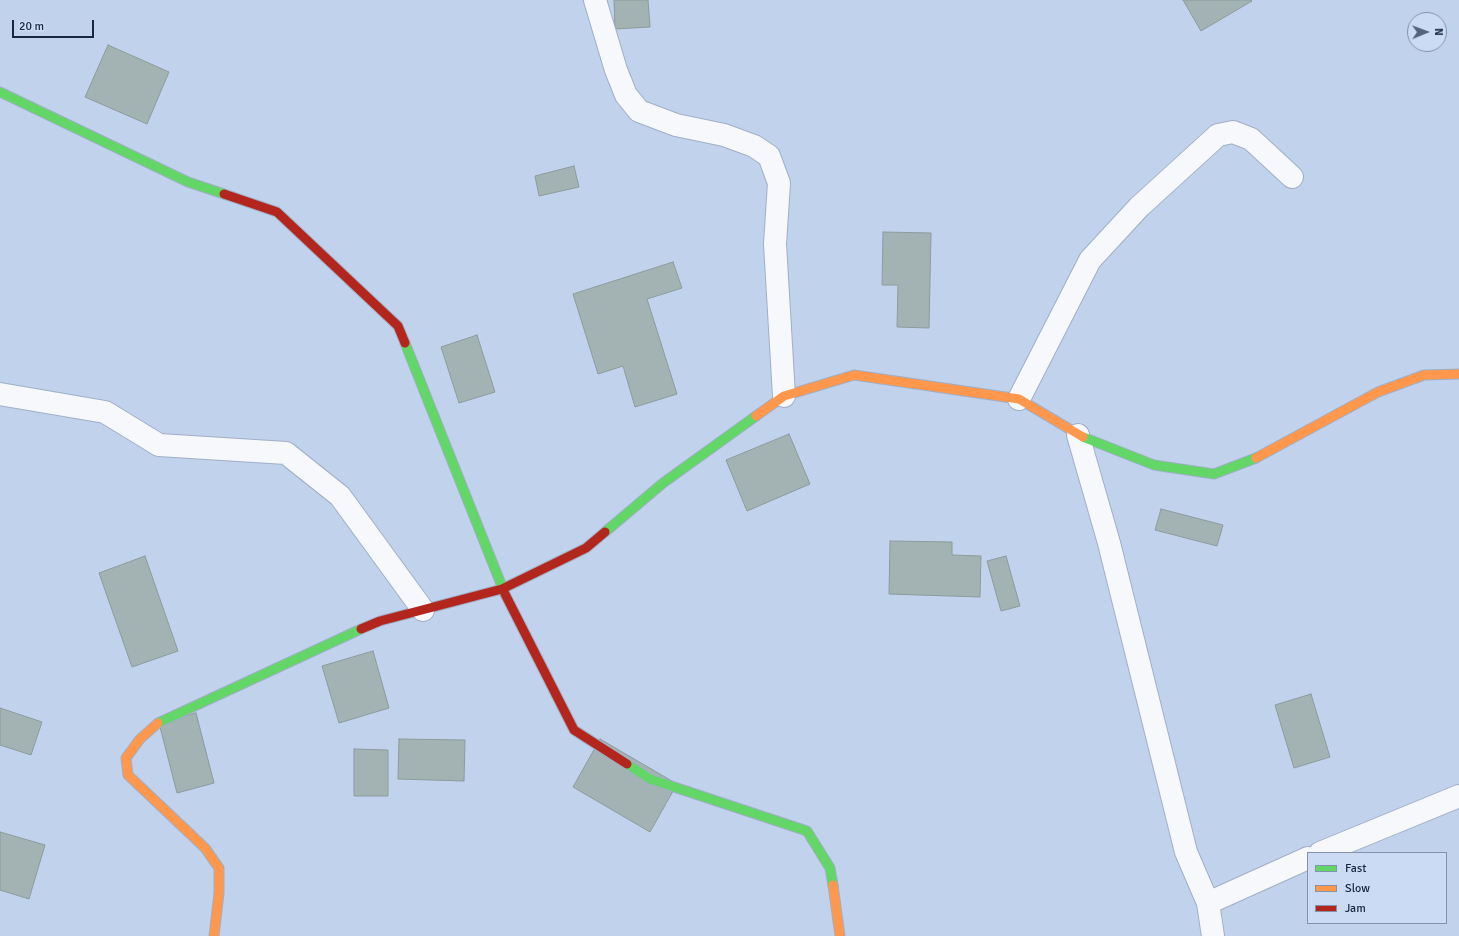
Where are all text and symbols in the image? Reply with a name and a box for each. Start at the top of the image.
scale bar [14,12,96,38]
north arrow [1407,12,1447,52]
text: 20 m [19,19,44,34]
text: N [1432,28,1445,36]
legend [1307,852,1447,924]
text: Fast [1345,861,1366,876]
text: Slow [1345,881,1370,896]
text: Jam [1345,901,1366,916]

